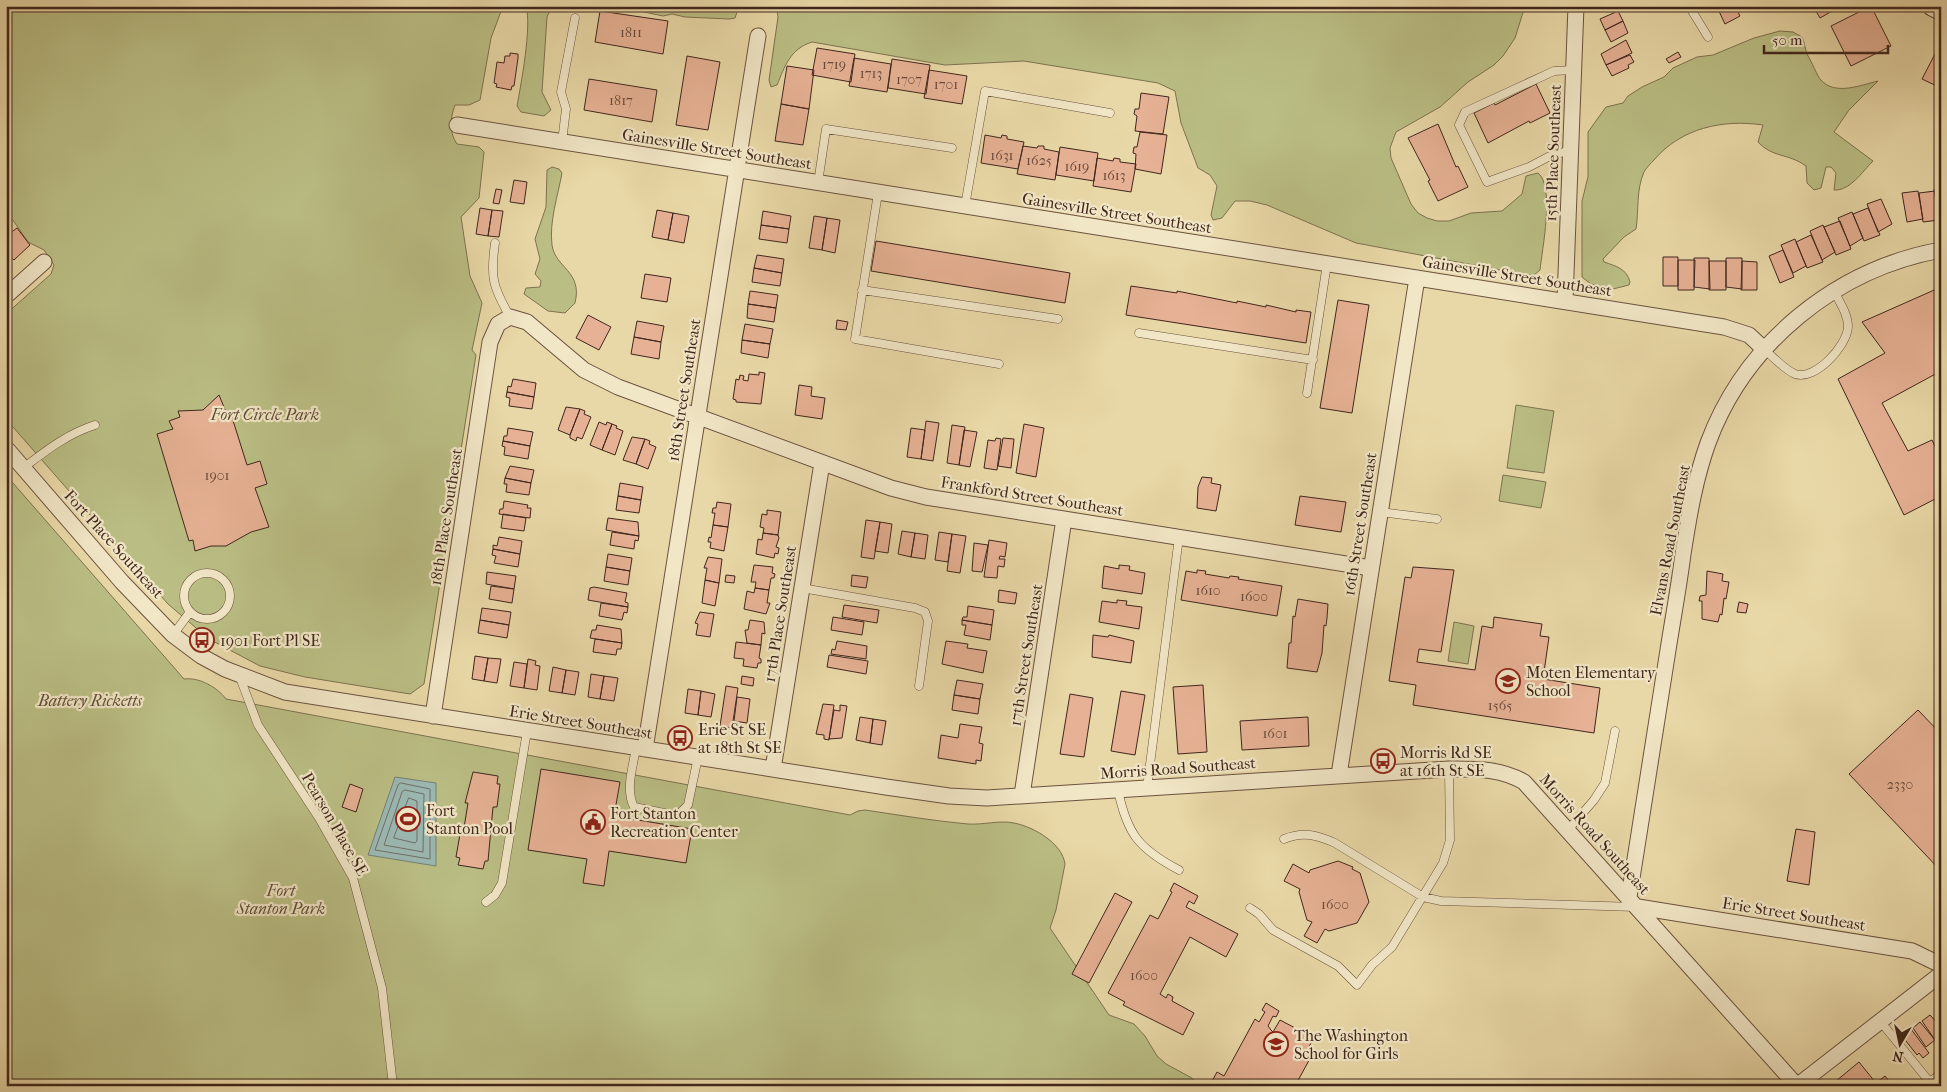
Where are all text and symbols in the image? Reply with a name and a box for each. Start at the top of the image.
scale bar [1764,22,1888,54]
house number: 1811 [620,24,642,41]
text: 50 m [1772,31,1803,49]
house number: 1719 [822,56,846,73]
house number: 1713 [860,65,882,82]
house number: 1707 [896,71,922,88]
house number: 1701 [934,76,958,93]
street label: 15th Place Southeast [1541,84,1565,222]
house number: 1817 [609,92,633,109]
street label: Gainesville Street Southeast [621,125,813,173]
house number: 1631 [990,147,1014,164]
house number: 1625 [1026,152,1052,169]
house number: 1619 [1065,158,1089,175]
house number: 1613 [1102,167,1126,184]
street label: Gainesville Street Southeast [1021,189,1213,237]
street label: Gainesville Street Southeast [1421,252,1613,300]
street label: 18th Street Southeast [663,317,705,463]
park label: Fort Circle Park [210,405,319,424]
street label: 18th Place Southeast [426,447,466,587]
street label: 16th Street Southeast [1339,451,1381,597]
street label: Elvans Road Southeast [1646,462,1694,617]
house number: 1901 [205,467,229,484]
street label: Frankford Street Southeast [939,472,1125,520]
street label: Fort Place Southeast [60,486,168,602]
street label: 17th Place Southeast [760,544,800,684]
street label: 17th Street Southeast [1005,582,1047,728]
house number: 1610 [1195,582,1221,599]
house number: 1600 [1240,588,1268,605]
bus stop icon: 1901 Fort Pl SE [189,627,215,653]
place label: 1901 Fort Pl SE [220,631,320,650]
place label: Moten Elementary School [1526,663,1656,700]
school or university icon: Moten Elementary School [1495,668,1521,694]
park label: Battery Ricketts [37,691,143,710]
house number: 1565 [1488,697,1512,714]
street label: Erie Street Southeast [508,701,654,743]
place label: Erie St SE at 18th St SE [698,720,782,757]
bus stop icon: Erie St SE at 18th St SE [667,725,693,751]
house number: 1601 [1262,725,1288,742]
place label: Morris Rd SE at 16th St SE [1400,743,1492,780]
bus stop icon: Morris Rd SE at 16th St SE [1370,748,1396,774]
street label: Morris Road Southeast [1100,753,1257,783]
street label: Pearson Place SE [298,769,372,879]
street label: Morris Road Southeast [1536,770,1654,899]
house number: 2330 [1887,776,1913,793]
place label: Fort Stanton Pool [426,801,513,838]
place label: Fort Stanton Recreation Center [610,804,738,841]
sports icon: Fort Stanton Pool [395,806,421,832]
public building icon: Fort Stanton Recreation Center [580,809,606,835]
park label: Fort Stanton Park [236,881,325,918]
street label: Erie Street Southeast [1721,893,1867,935]
house number: 1600 [1321,896,1349,913]
house number: 1600 [1130,967,1158,984]
north arrow [1874,1020,1924,1070]
place label: The Washington School for Girls [1294,1026,1409,1063]
school or university icon: The Washington School for Girls [1263,1031,1289,1057]
text: N [1891,1047,1905,1066]

